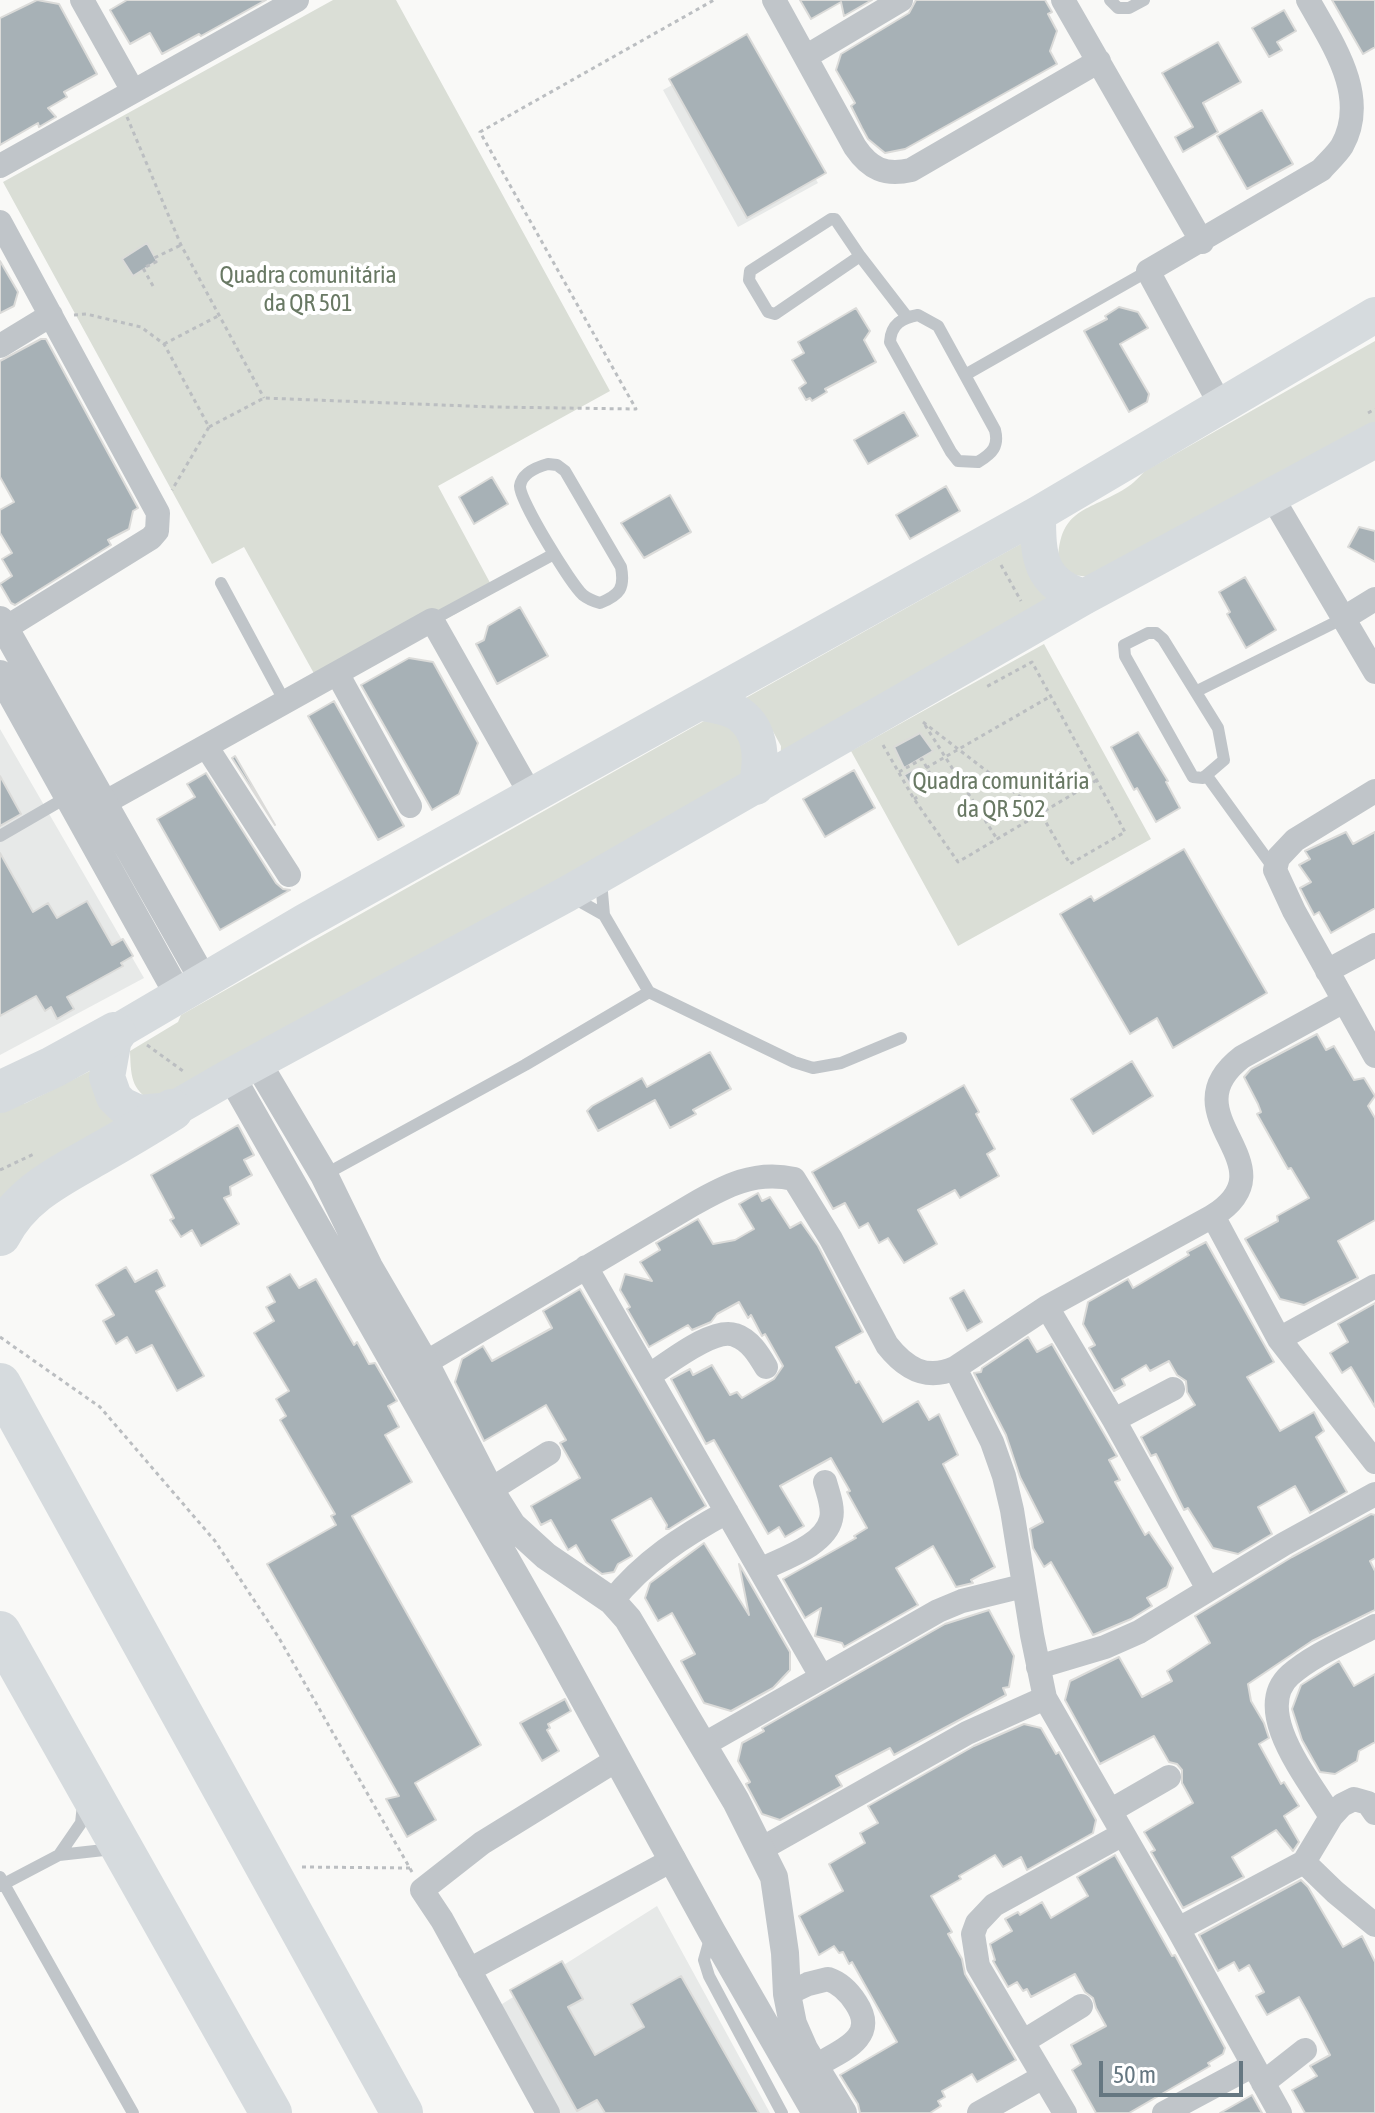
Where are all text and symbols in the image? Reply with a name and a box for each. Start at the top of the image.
park label: Quadra comunitária da QR 501 [219,261,397,317]
park label: Quadra comunitária da QR 502 [912,767,1090,823]
scale bar [1103,2045,1247,2095]
text: 50 m [1113,2061,1156,2088]

